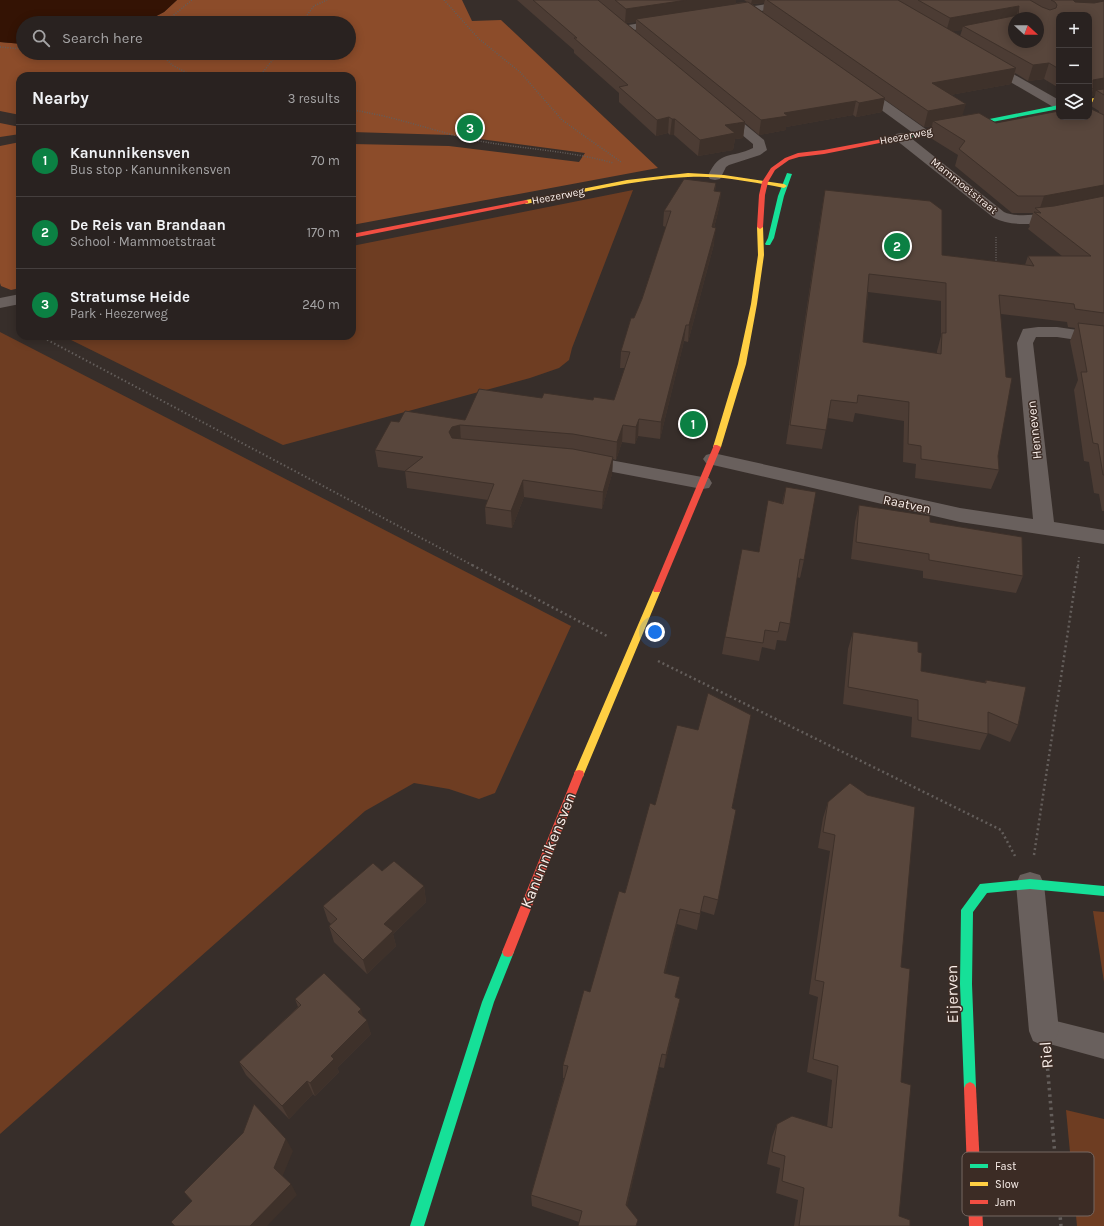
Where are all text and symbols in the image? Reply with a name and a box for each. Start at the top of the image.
north arrow [1008,12,1044,48]
map controls [1056,12,1092,120]
button: + [1056,12,1092,48]
search box [16,16,356,60]
icon: search [30,27,52,49]
text: Search here [62,29,143,47]
button: − [1056,48,1092,84]
button: layers [1056,84,1092,120]
text: Nearby [32,88,89,108]
text: 3 results [288,91,340,106]
pin: 3 [457,113,483,143]
street label: Heezerweg [879,124,934,147]
text: Kanunnikensven [70,144,190,162]
text: 1 [43,153,47,168]
text: 70 m [311,153,340,168]
street label: Mammoetstraat [928,155,1000,217]
text: Bus stop · Kanunnikensven [70,162,231,177]
street label: Heezerweg [531,184,586,207]
text: De Reis van Brandaan [70,216,226,234]
text: 2 [41,225,49,240]
text: 170 m [307,225,340,240]
pin: 2 [884,231,910,261]
text: School · Mammoetstraat [70,234,216,249]
text: Stratumse Heide [70,288,190,306]
text: 3 [41,297,49,312]
text: 240 m [302,297,340,312]
text: Park · Heezerweg [70,306,168,321]
street label: Henneven [1023,400,1045,460]
pin: 1 [680,409,706,439]
street label: Raatven [882,492,932,516]
your location [645,622,665,642]
street label: Kanunnikensven [516,789,580,911]
street label: Eijerven [942,964,962,1024]
street label: Riel [1035,1041,1057,1069]
legend [962,1152,1094,1216]
text: Fast [995,1160,1016,1173]
text: Slow [995,1178,1019,1191]
text: Jam [995,1196,1016,1209]

